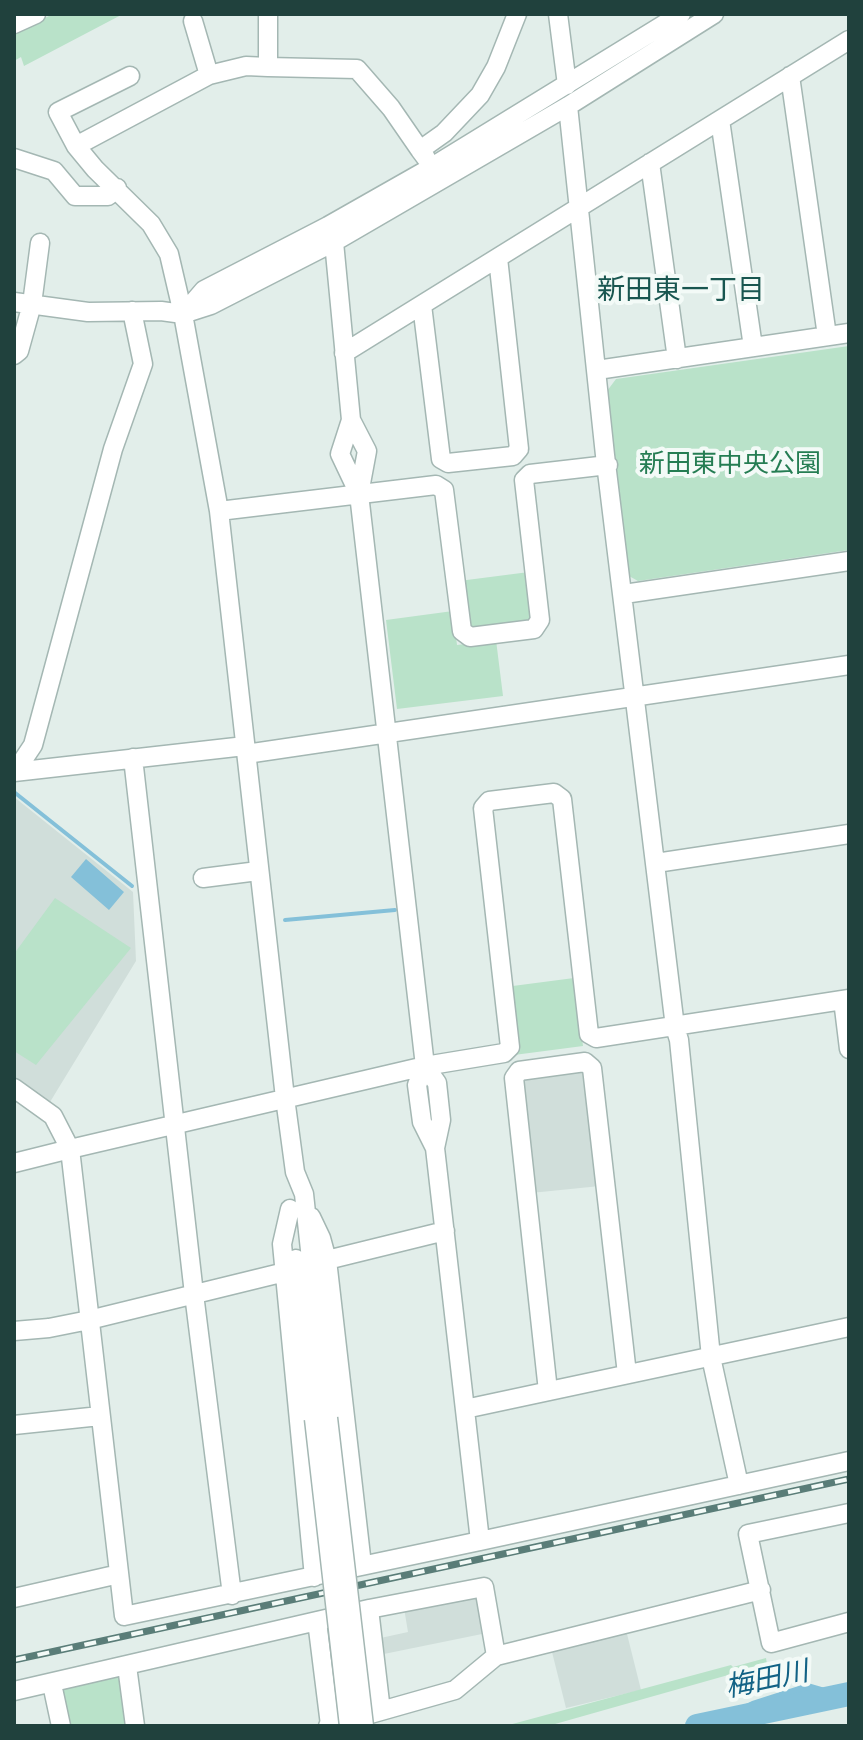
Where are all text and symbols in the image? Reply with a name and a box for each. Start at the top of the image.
district label: 新田東一丁目 [597,275,765,309]
park label: 新田東中央公園 [639,449,821,481]
water label: 梅田川 [722,1656,812,1706]

